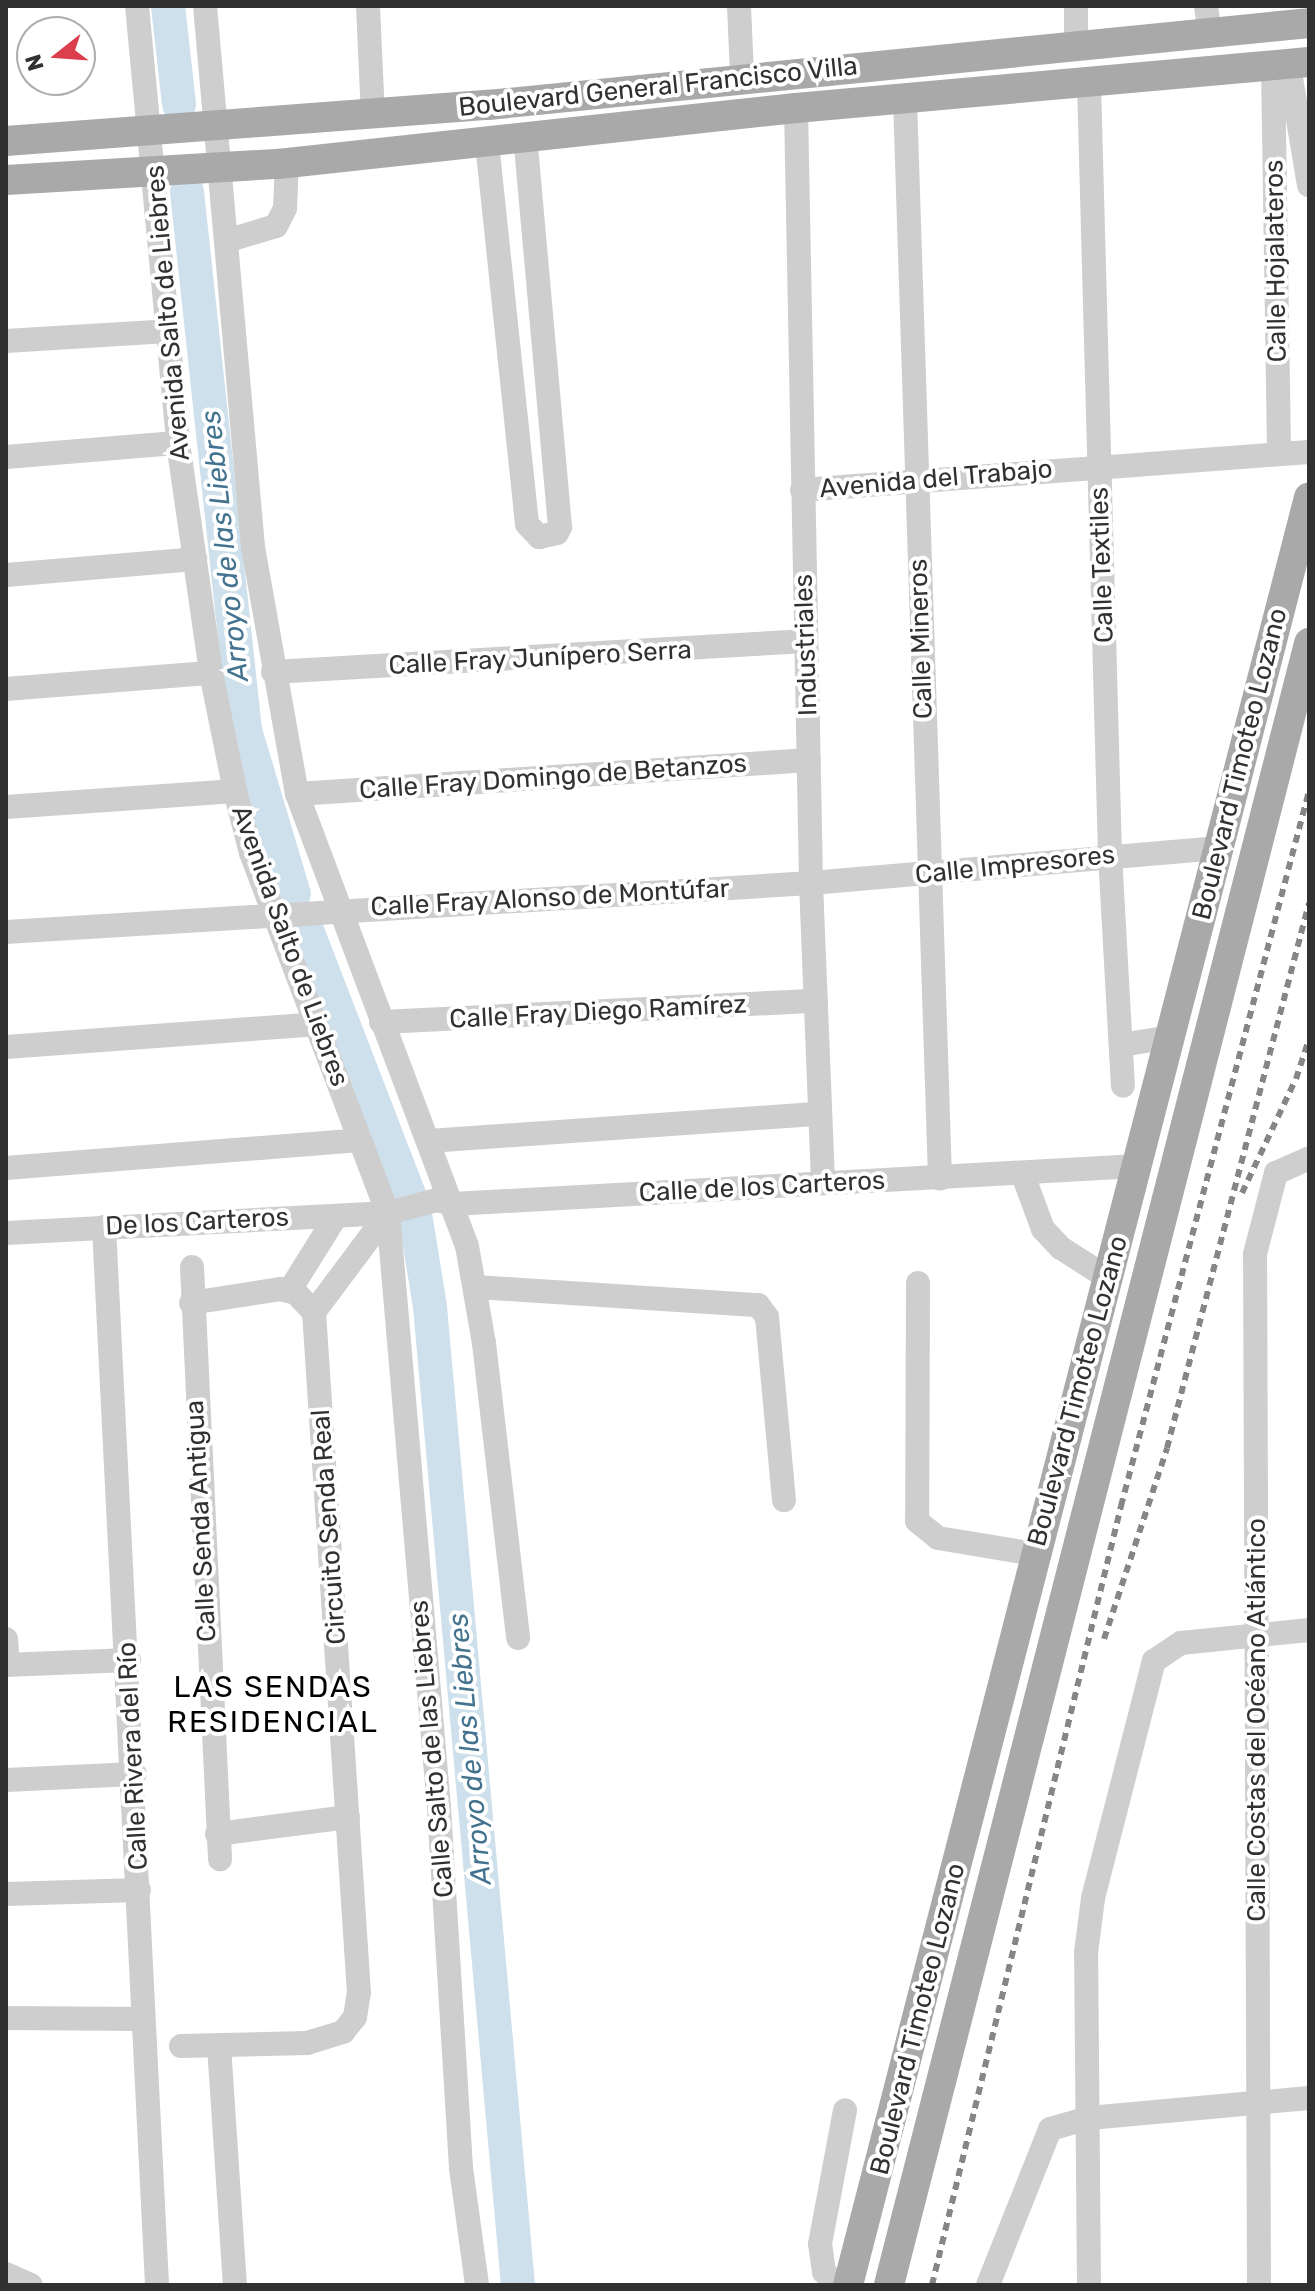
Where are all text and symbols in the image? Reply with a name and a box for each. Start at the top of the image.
north arrow [16,16,96,96]
street label: Boulevard General Francisco Villa [457,50,859,124]
text: N [19,51,50,74]
street label: Calle Hojalateros [1259,159,1293,363]
street label: Avenida Salto de Liebres [140,164,196,462]
water label: Arroyo de las Liebres [194,409,256,683]
street label: Avenida del Trabajo [818,453,1054,505]
street label: Calle Textiles [1084,486,1120,644]
street label: Calle Mineros [903,558,939,720]
street label: Industriales [788,573,824,717]
street label: Boulevard Timoteo Lozano [1186,605,1294,923]
street label: Calle Fray Junípero Serra [387,634,693,682]
street label: Calle Fray Domingo de Betanzos [358,748,748,806]
street label: Avenida Salto de Liebres [225,801,355,1091]
street label: Calle Impresores [914,839,1116,891]
street label: Calle Fray Alonso de Montúfar [369,873,731,923]
street label: Calle Fray Diego Ramírez [448,989,748,1035]
street label: Calle de los Carteros [638,1165,886,1209]
street label: De los Carteros [104,1202,290,1242]
street label: Boulevard Timoteo Lozano [1021,1232,1135,1550]
street label: Calle Senda Antigua [179,1399,223,1643]
street label: Circuito Senda Real [305,1408,353,1646]
street label: Calle Costas del Océano Atlántico [1241,1518,1273,1922]
street label: Calle Salto de las Liebres [403,1599,461,1899]
water label: Arroyo de las Liebres [441,1612,499,1886]
street label: Calle Rivera del Río [111,1641,155,1871]
district label: LAS SENDAS RESIDENCIAL [167,1669,379,1740]
street label: Boulevard Timoteo Lozano [864,1860,972,2178]

